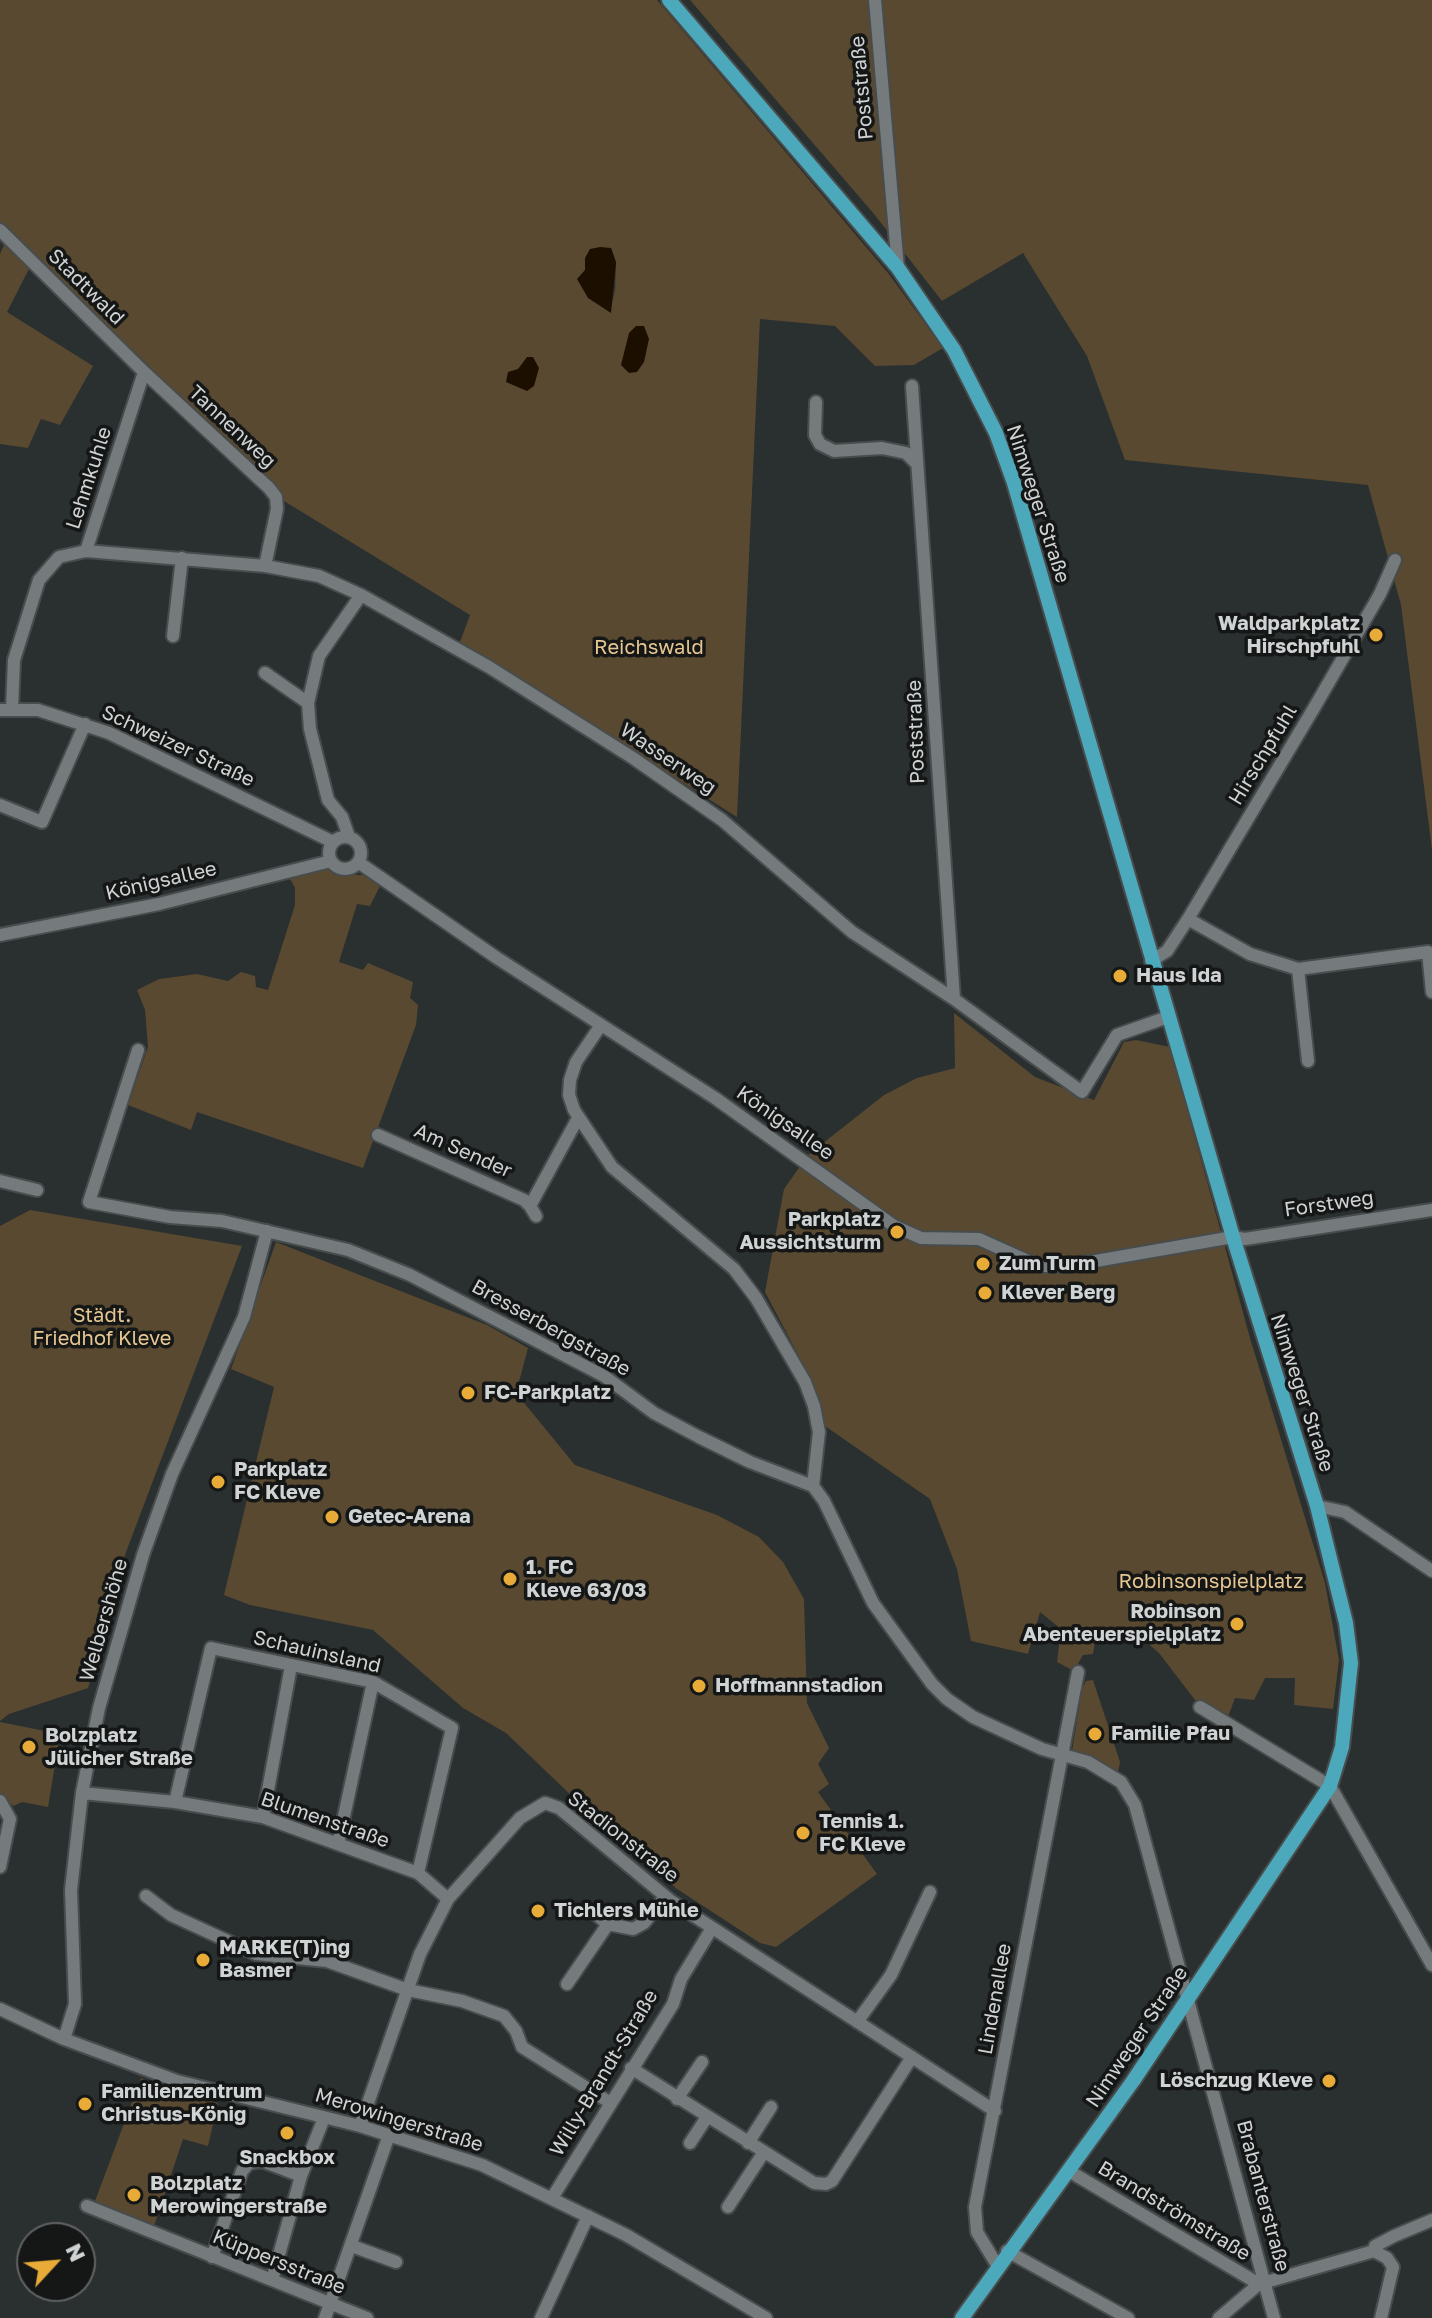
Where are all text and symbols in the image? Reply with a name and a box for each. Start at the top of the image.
street label: Poststraße [846,35,878,141]
street label: Stadtwald [43,244,129,330]
street label: Tannenweg [184,381,280,473]
street label: Nimweger Straße [1001,422,1075,586]
street label: Lehmkuhle [61,424,117,532]
place label: Waldparkplatz Hirschpfuhl [1218,612,1360,659]
marker: Waldparkplatz Hirschpfuhl [1367,626,1385,644]
park label: Reichswald [594,636,704,660]
street label: Poststraße [902,680,930,784]
street label: Schweizer Straße [98,700,258,792]
street label: Hirschpfuhl [1224,701,1302,809]
street label: Wasserweg [615,718,721,800]
street label: Königsallee [103,857,219,905]
place label: Haus Ida [1136,964,1222,988]
marker: Haus Ida [1111,967,1129,985]
street label: Königsallee [732,1081,838,1165]
street label: Am Sender [410,1119,516,1183]
street label: Forstweg [1283,1186,1375,1222]
place label: Parkplatz Aussichtsturm [739,1208,881,1255]
marker: Parkplatz Aussichtsturm [888,1223,906,1241]
place label: Zum Turm [999,1252,1095,1276]
marker: Zum Turm [974,1255,992,1273]
street label: Bresserbergstraße [467,1274,635,1382]
place label: Klever Berg [1001,1281,1115,1305]
marker: Klever Berg [976,1284,994,1302]
park label: Städt. Friedhof Kleve [33,1304,171,1351]
street label: Nimweger Straße [1265,1311,1339,1475]
place label: FC-Parkplatz [484,1381,611,1405]
marker: FC-Parkplatz [459,1384,477,1402]
place label: Parkplatz FC Kleve [234,1458,327,1505]
marker: Parkplatz FC Kleve [209,1473,227,1491]
place label: Getec-Arena [348,1505,470,1529]
marker: Getec-Arena [323,1508,341,1526]
street label: Welbershöhe [75,1556,133,1684]
place label: 1. FC Kleve 63/03 [526,1556,647,1603]
marker: 1. FC Kleve 63/03 [501,1570,519,1588]
park label: Robinsonspielplatz [1119,1570,1303,1594]
place label: Robinson Abenteuerspielplatz [1023,1600,1221,1647]
marker: Robinson Abenteuerspielplatz [1228,1615,1246,1633]
street label: Schauinsland [251,1626,383,1678]
place label: Hoffmannstadion [715,1674,883,1698]
marker: Hoffmannstadion [690,1677,708,1695]
place label: Familie Pfau [1111,1722,1230,1746]
place label: Bolzplatz Jülicher Straße [45,1724,193,1771]
marker: Familie Pfau [1086,1725,1104,1743]
marker: Bolzplatz Jülicher Straße [20,1738,38,1756]
street label: Stadionstraße [563,1786,683,1888]
street label: Blumenstraße [258,1787,392,1853]
place label: Tennis 1. FC Kleve [819,1810,906,1857]
marker: Tennis 1. FC Kleve [794,1824,812,1842]
place label: Tichlers Mühle [554,1899,699,1923]
marker: Tichlers Mühle [529,1902,547,1920]
place label: MARKE(T)ing Basmer [219,1936,350,1983]
street label: Lindenallee [973,1942,1017,2056]
marker: MARKE(T)ing Basmer [194,1951,212,1969]
street label: Nimweger Straße [1081,1962,1193,2112]
street label: Willy-Brandt-Straße [545,1985,663,2161]
place label: Löschzug Kleve [1160,2069,1313,2093]
marker: Löschzug Kleve [1320,2072,1338,2090]
place label: Familienzentrum Christus-König [101,2080,262,2127]
street label: Merowingerstraße [312,2083,486,2157]
marker: Familienzentrum Christus-König [76,2095,94,2113]
street label: Brabanterstraße [1231,2118,1295,2274]
marker: Snackbox [278,2124,296,2142]
place label: Snackbox [239,2146,335,2170]
street label: Brandströmstraße [1093,2156,1255,2266]
place label: Bolzplatz Merowingerstraße [150,2172,327,2219]
marker: Bolzplatz Merowingerstraße [125,2186,143,2204]
north arrow [16,2222,96,2302]
street label: Küppersstraße [209,2225,349,2299]
text: N [60,2239,92,2266]

